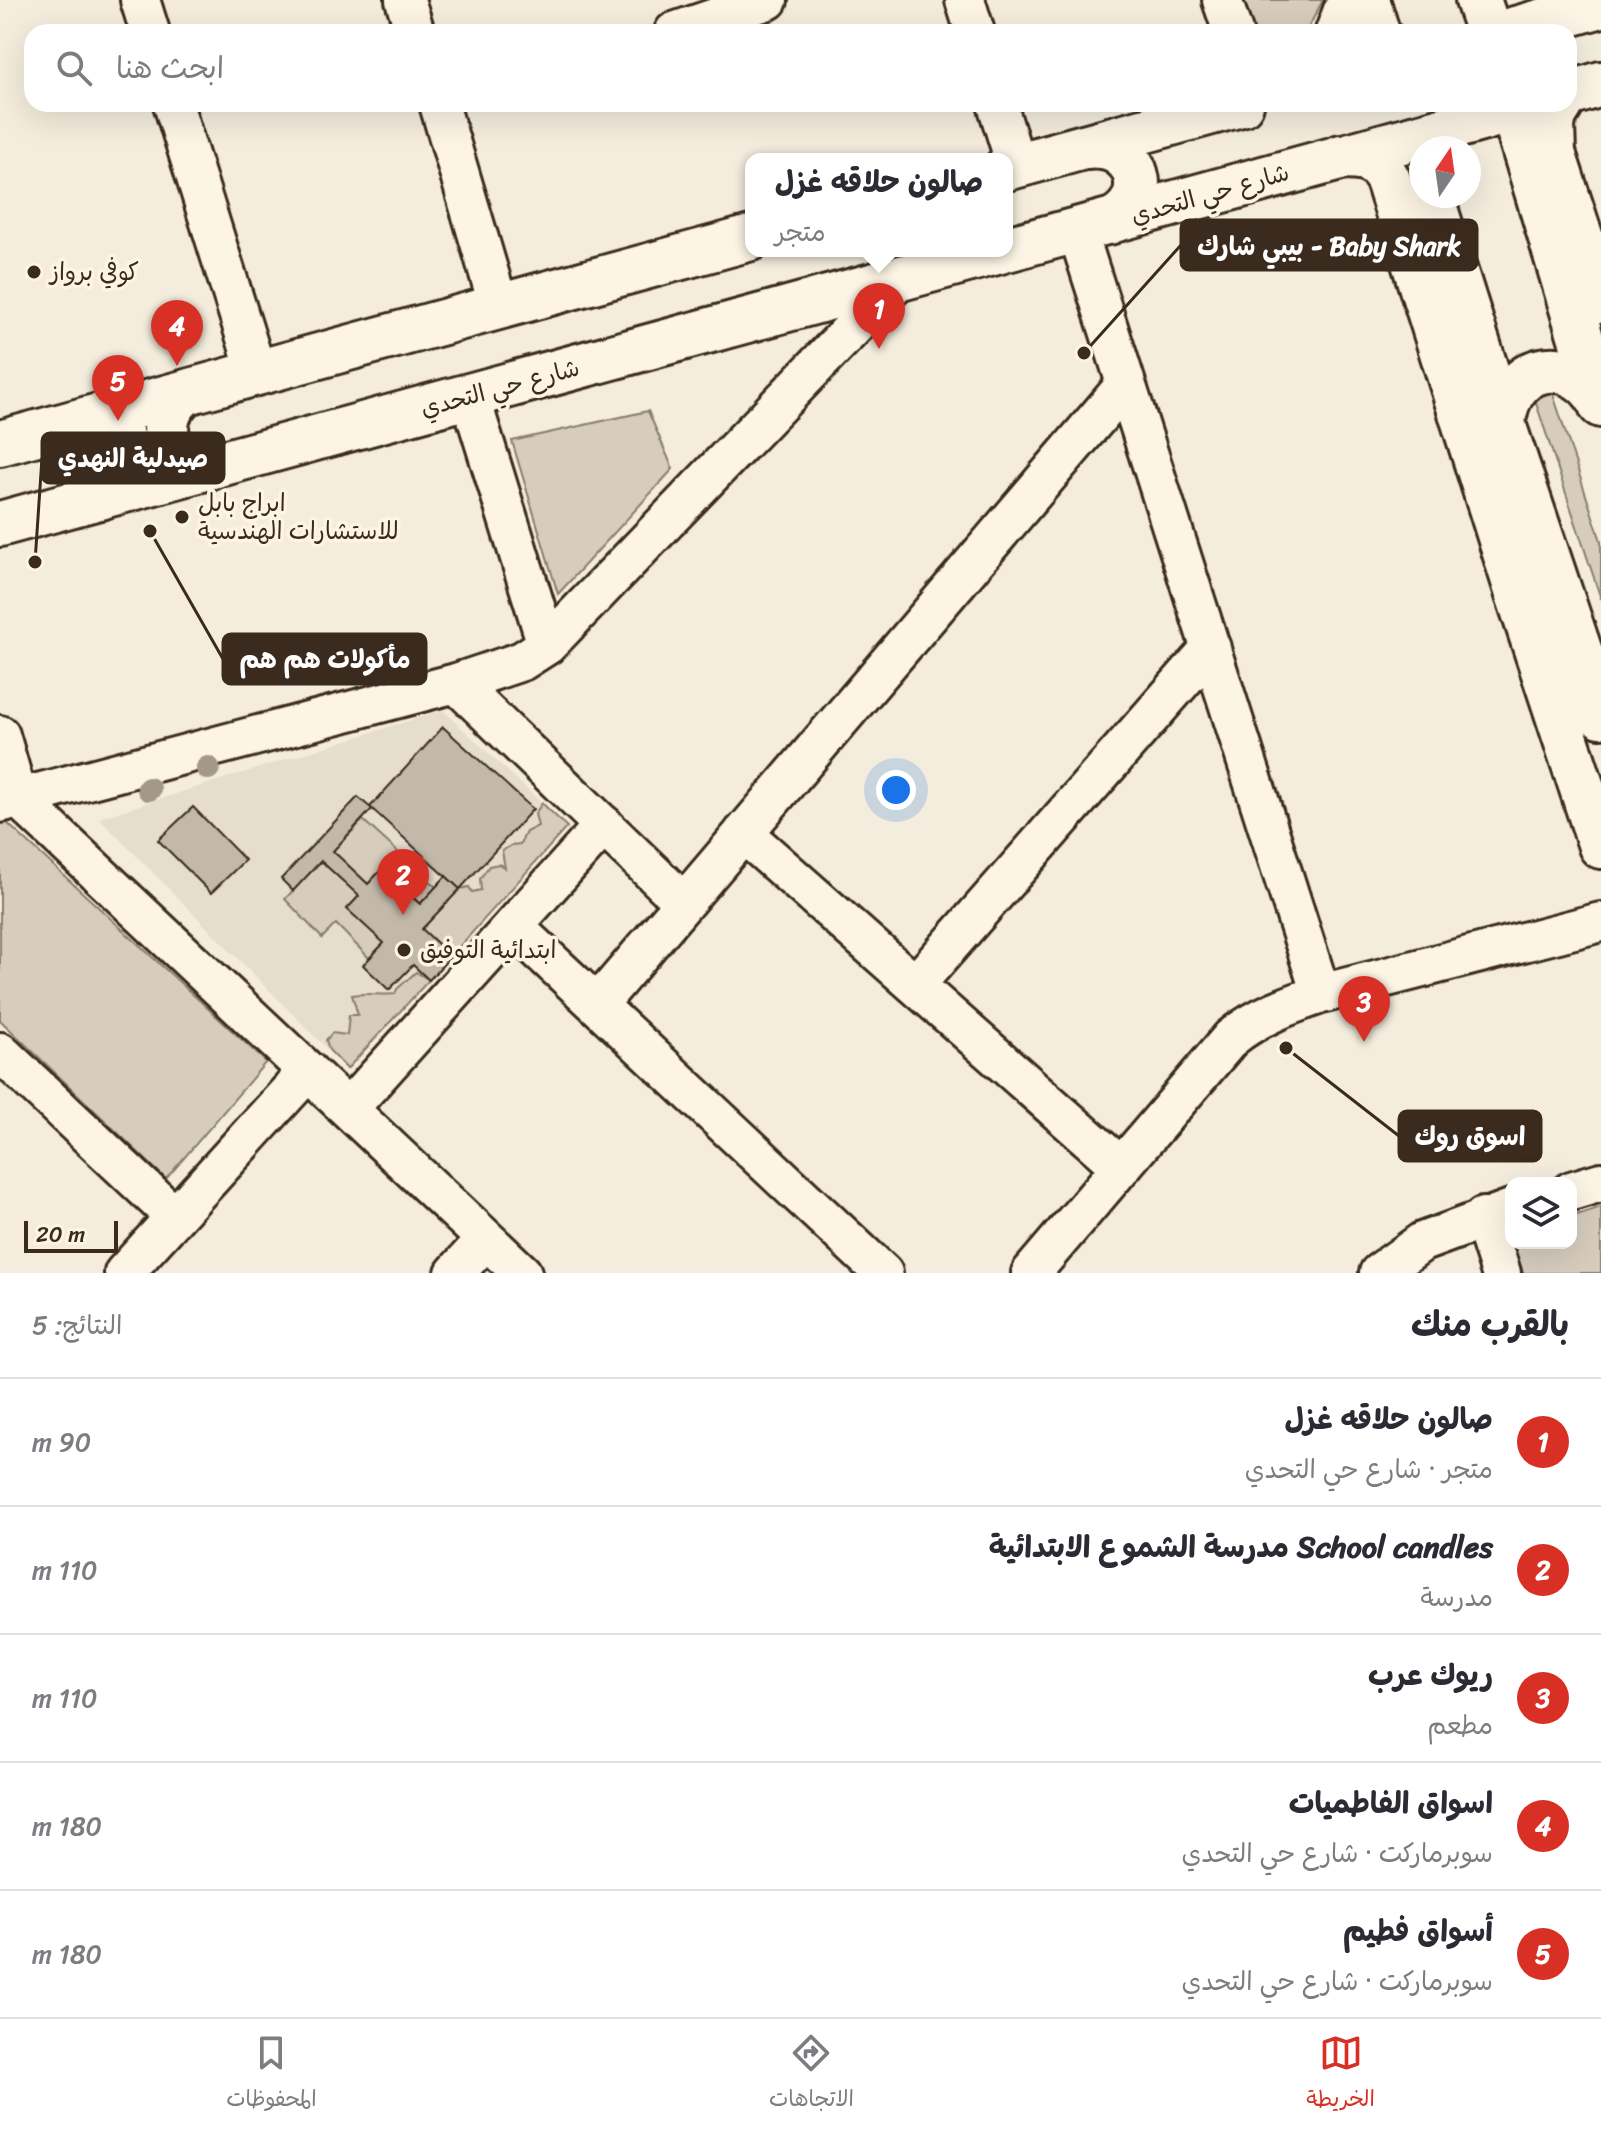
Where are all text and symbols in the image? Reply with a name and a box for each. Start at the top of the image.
search box [24,24,1577,112]
text: ابحث هنا [116,41,224,95]
icon: search [52,46,96,90]
north arrow [1409,136,1481,208]
street label: شارع حي التحدي [1126,151,1294,237]
popup [745,153,1013,257]
text: صالون حلاقه غزل [775,155,983,209]
text: متجر [775,209,826,255]
callout: بيبي شارك - Baby Shark [1181,220,1477,270]
text: بيبي شارك - Baby Shark [1197,223,1461,270]
place label: كوفي برواز [48,251,139,293]
marker: كوفي برواز [25,263,43,281]
pin: 1 [853,283,905,349]
pin: 4 [151,300,203,366]
street label: شارع حي التحدي [416,347,584,429]
pin: 5 [92,355,144,421]
callout: صيدلية النهدي [42,433,224,483]
text: صيدلية النهدي [58,435,208,481]
place label: ابراج بابل للاستشارات الهندسية [198,482,399,552]
marker: ابراج بابل للاستشارات الهندسية [173,508,191,526]
callout: مأكولات هم هم [223,634,426,684]
text: مأكولات هم هم [239,636,411,682]
your location [876,770,916,810]
pin: 2 [377,849,429,915]
place label: ابتدائية التوفيق [420,929,556,971]
marker: ابتدائية التوفيق [395,941,413,959]
pin: 3 [1338,976,1390,1042]
callout: اسوق روك [1399,1111,1541,1161]
text: اسوق روك [1415,1113,1525,1159]
map controls [1505,1177,1577,1249]
button: layers [1505,1177,1577,1249]
text: 20 m [36,1215,85,1254]
scale bar [24,1217,118,1253]
text: بالقرب منك [1411,1295,1569,1355]
text: النتائج: 5 [32,1302,123,1348]
text: صالون حلاقه غزل [1284,1392,1493,1446]
text: 90 m [32,1419,91,1465]
text: 1 [1537,1419,1549,1465]
text: متجر · شارع حي التحدي [1245,1446,1493,1492]
text: School candles مدرسة الشموع الابتدائية [989,1520,1493,1574]
text: 110 m [32,1547,97,1593]
text: 2 [1536,1547,1551,1593]
text: مدرسة [1421,1574,1493,1620]
text: ريوك عرب [1368,1648,1493,1702]
text: 110 m [32,1675,97,1721]
text: 3 [1536,1675,1550,1721]
text: مطعم [1427,1702,1493,1748]
text: اسواق الفاطميات [1289,1776,1493,1830]
text: 180 m [32,1803,102,1849]
text: 4 [1535,1803,1551,1849]
text: سوبرماركت · شارع حي التحدي [1181,1830,1493,1876]
text: أسواق فطيم [1343,1904,1493,1958]
text: 180 m [32,1931,102,1977]
text: 5 [1535,1931,1551,1977]
text: سوبرماركت · شارع حي التحدي [1181,1958,1493,2004]
tab: المحفوظات [226,2031,317,2118]
tab: الاتجاهات [769,2031,854,2118]
tab: الخريطة [1306,2031,1375,2118]

